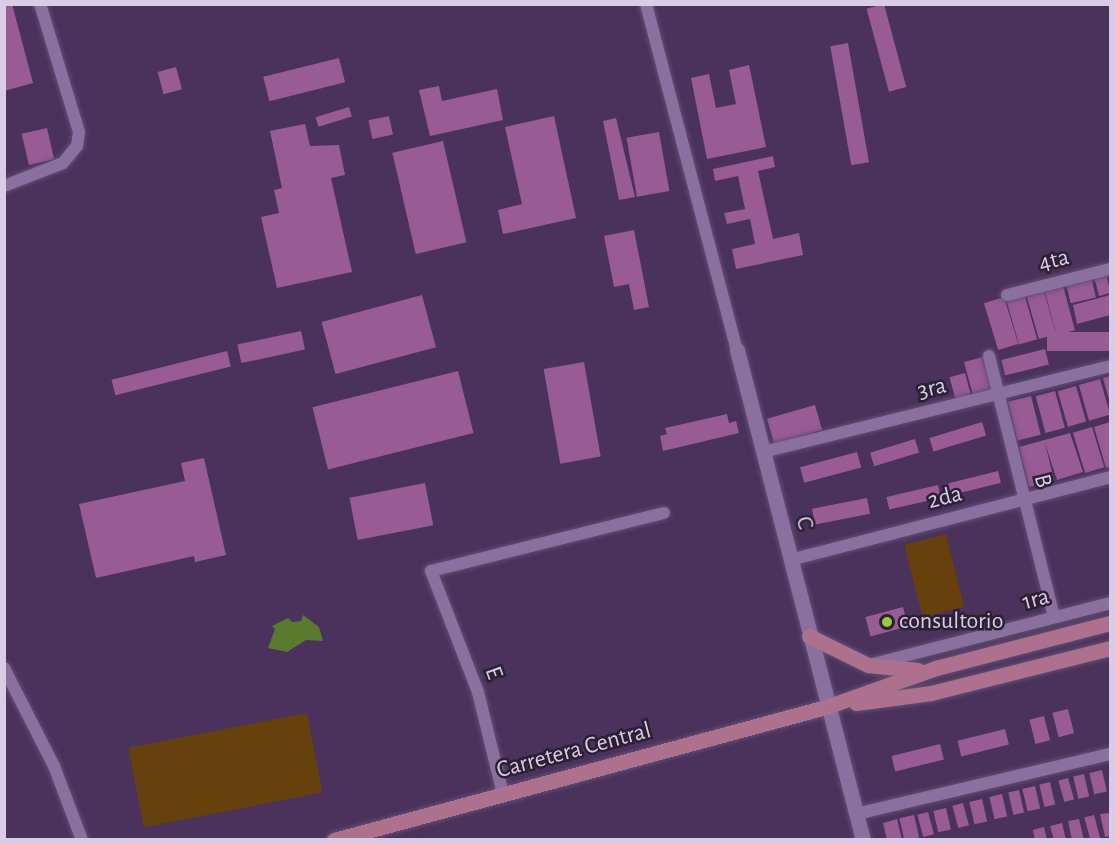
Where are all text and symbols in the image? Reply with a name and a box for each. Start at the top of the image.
street label: 4ta [1036,243,1072,279]
street label: 3ra [915,372,949,406]
street label: B [1026,471,1058,491]
street label: 2da [925,480,965,516]
street label: C [789,513,819,533]
street label: 1ra [1019,583,1053,617]
place label: consultorio [899,608,1003,636]
marker: consultorio [880,615,894,629]
street label: E [477,663,509,683]
street label: Carretera Central [494,717,654,785]

